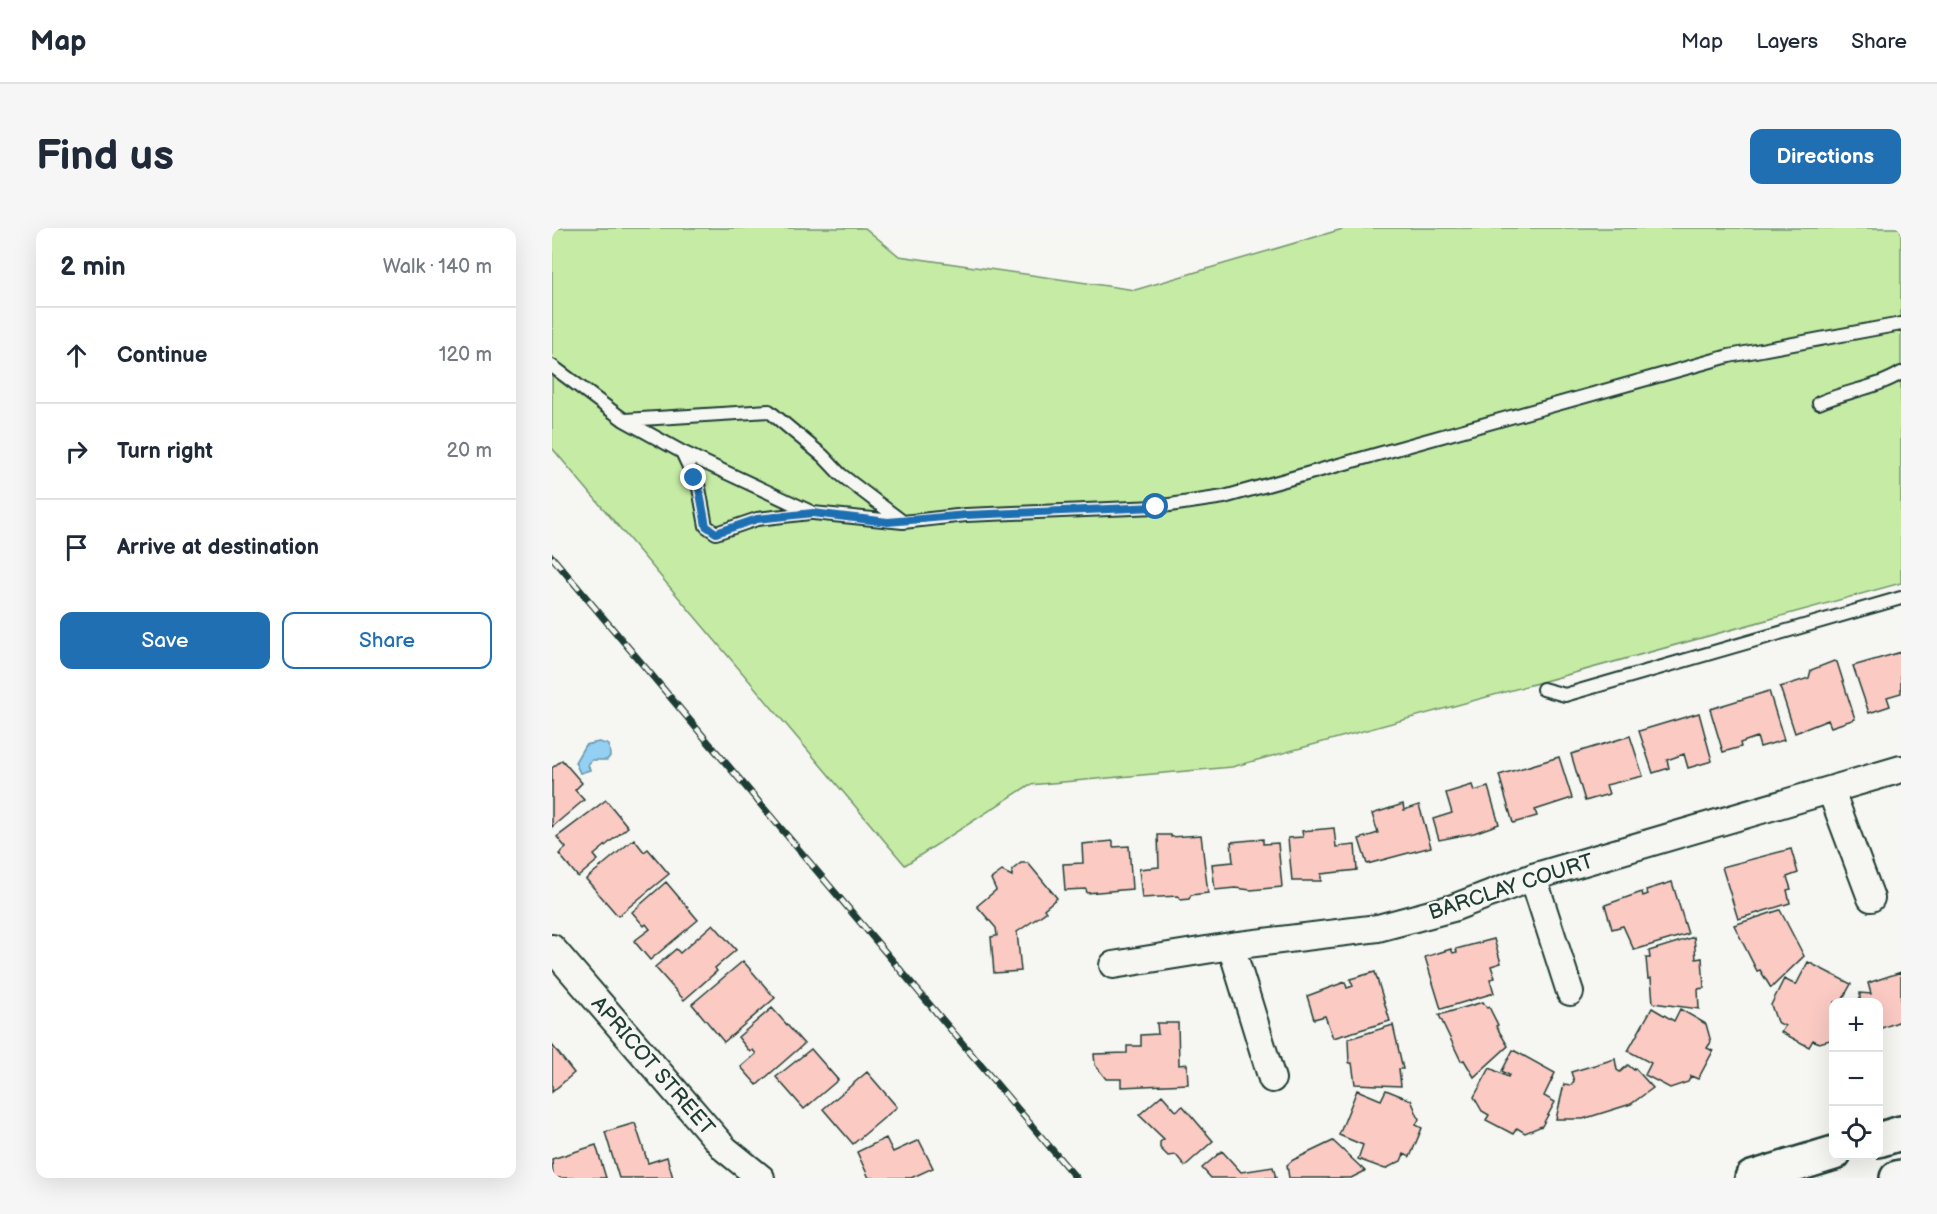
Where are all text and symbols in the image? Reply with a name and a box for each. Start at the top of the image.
text: Map [30,25,86,58]
text: Map [1681,29,1723,54]
text: Layers [1756,29,1818,54]
text: Share [1851,29,1907,54]
button: Directions [1750,129,1901,184]
text: Find us [36,131,174,182]
text: 2 min [60,252,126,283]
text: Walk · 140 m [383,255,492,279]
icon: ahead [60,339,93,372]
text: Continue [117,342,207,369]
text: 120 m [439,343,492,367]
icon: right [60,435,93,468]
text: Turn right [117,438,213,465]
text: 20 m [447,439,492,463]
route end [680,464,706,490]
route start [1142,493,1168,519]
icon: arrive [60,531,93,564]
text: Arrive at destination [117,534,319,561]
button: Save [60,612,270,669]
button: Share [282,612,492,669]
street label: BARCLAY COURT [1425,848,1597,925]
street label: APRICOT STREET [586,992,720,1141]
map controls [1829,998,1883,1160]
button: + [1829,998,1883,1052]
button: − [1829,1052,1883,1106]
button: locate [1829,1106,1883,1160]

